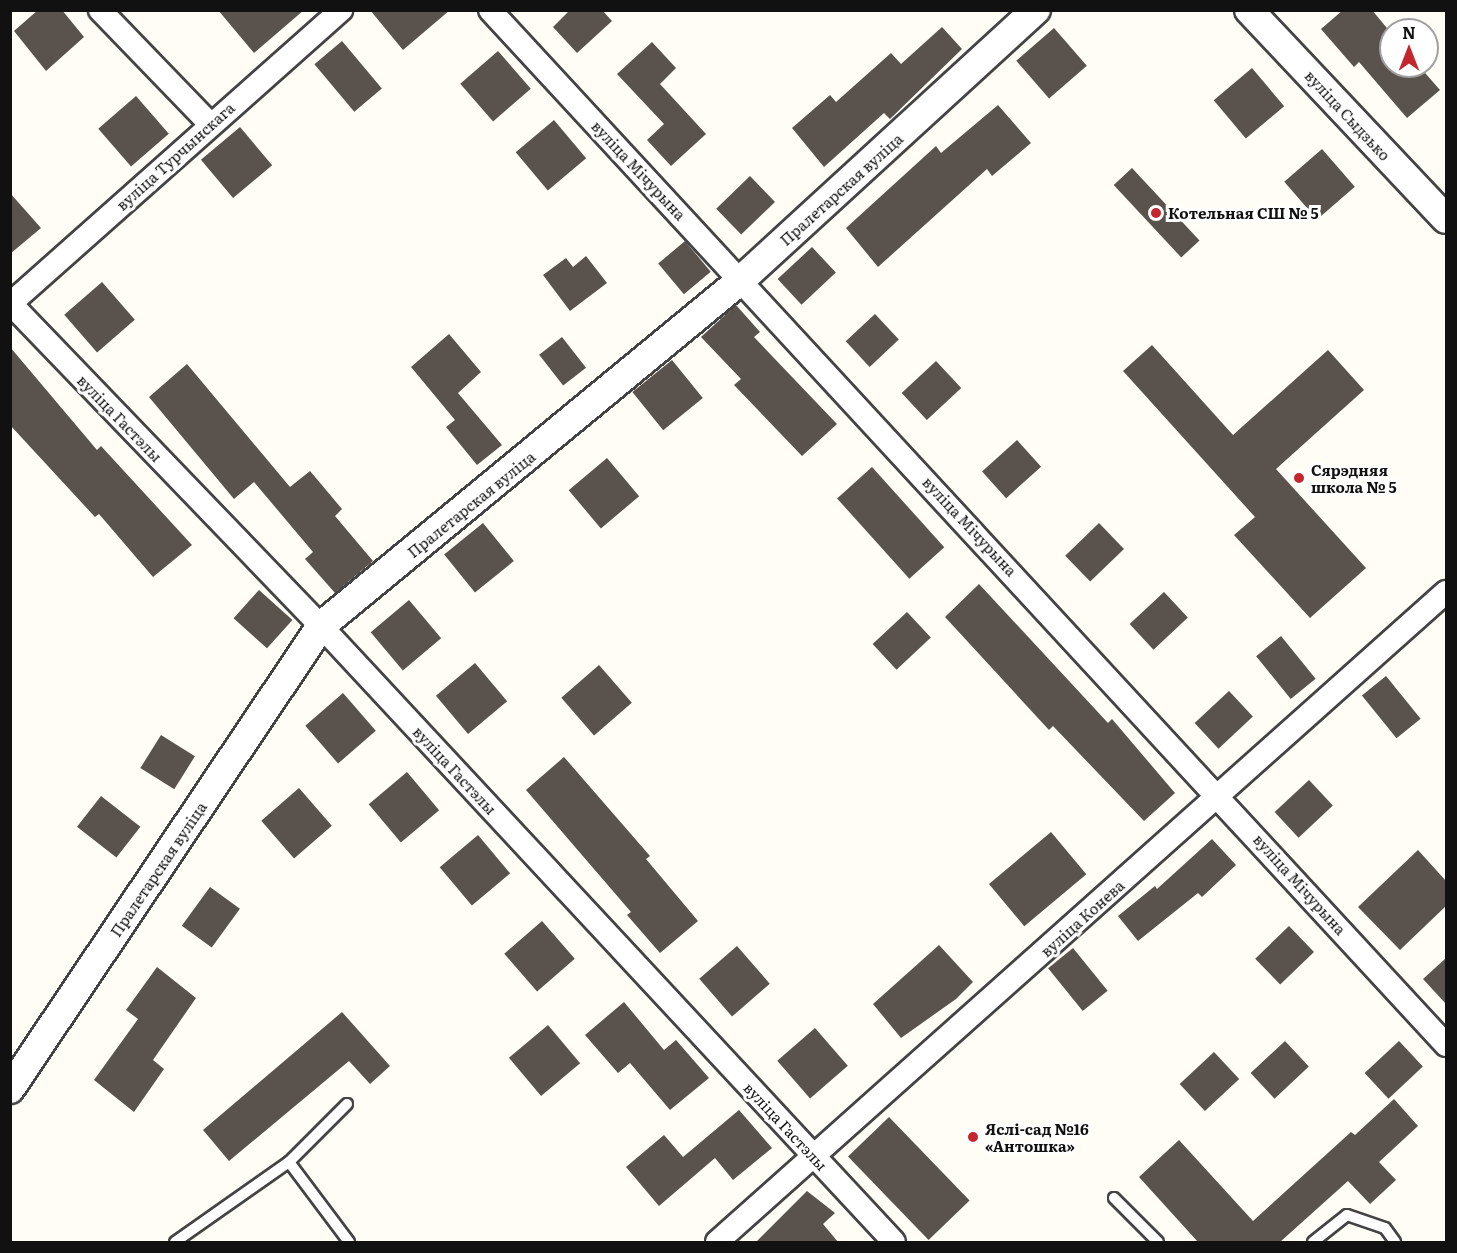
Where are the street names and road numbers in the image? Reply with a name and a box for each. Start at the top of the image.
street label: вуліца Сыдзько [1302,66,1394,164]
street label: вуліца Турчынскага [112,98,238,214]
street label: вуліца Мічурына [588,117,690,223]
street label: Пралетарская вуліца [776,129,906,249]
street label: вуліца Гастэлы [74,371,166,465]
street label: Пралетарская вуліца [404,447,538,561]
street label: вуліца Мічурына [919,473,1021,579]
street label: вуліца Гастэлы [410,722,500,818]
street label: Пралетарская вуліца [106,798,210,940]
street label: вуліца Мічурына [1250,830,1350,938]
street label: вуліца Конева [1037,876,1127,960]
street label: вуліца Гастэлы [741,1078,831,1174]

